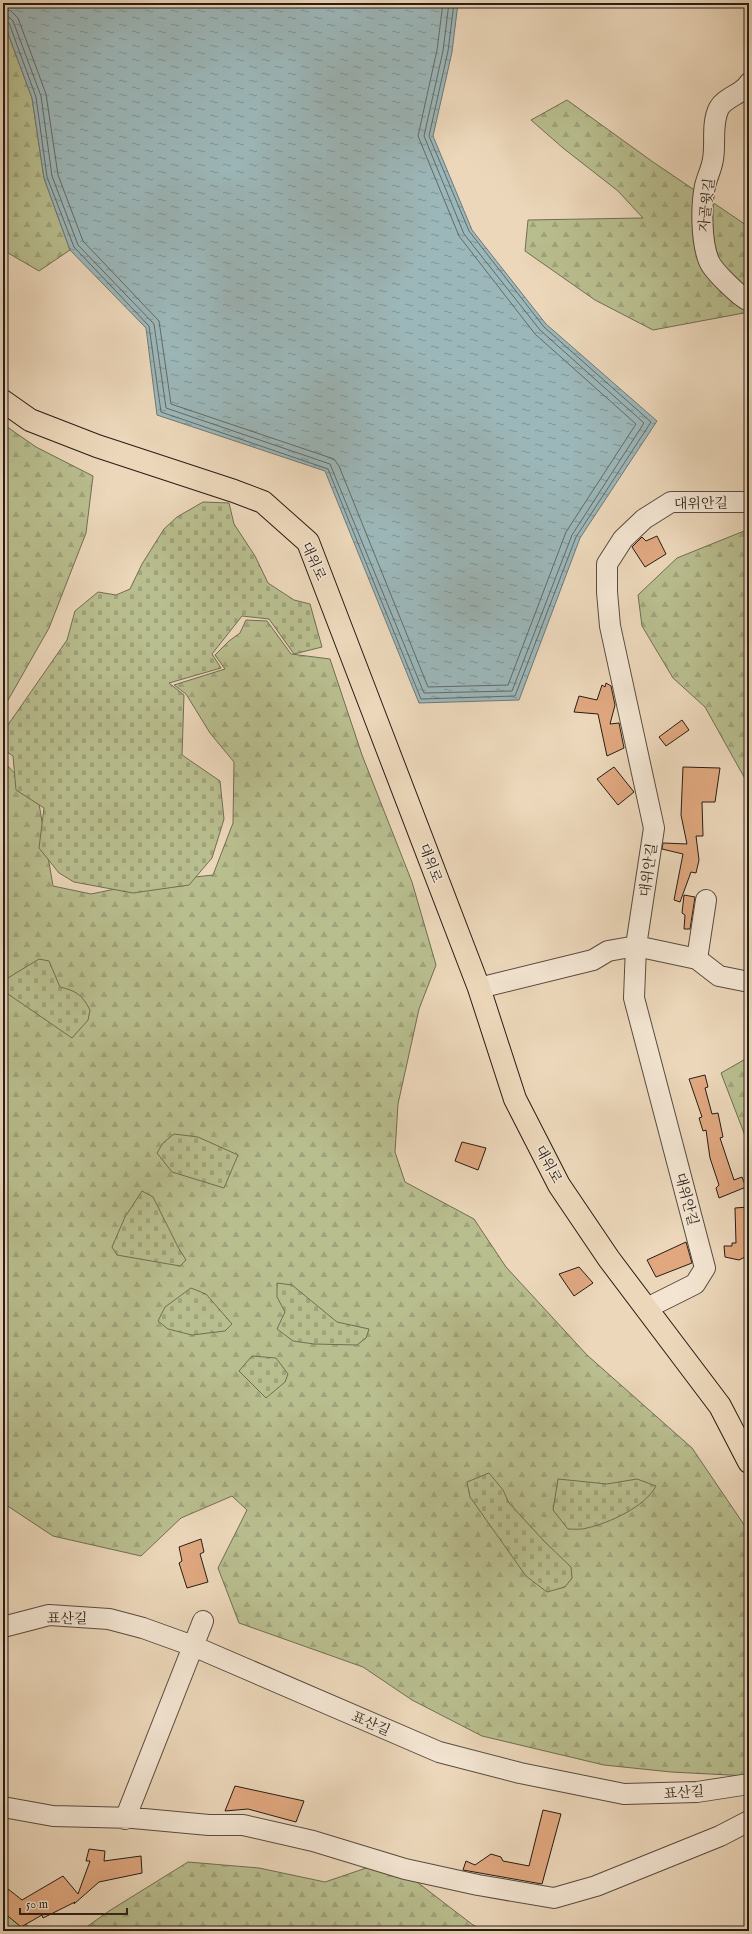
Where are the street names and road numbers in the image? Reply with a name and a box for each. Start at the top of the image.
street label: 자골윗길 [695,177,719,233]
street label: 대위안길 [674,495,728,513]
street label: 대위로 [297,539,330,584]
street label: 대위로 [414,841,446,886]
street label: 대위안길 [636,842,662,898]
street label: 대위로 [531,1142,566,1187]
street label: 대위안길 [670,1171,702,1228]
street label: 표산길 [47,1610,87,1628]
street label: 표산길 [348,1708,393,1740]
street label: 표산길 [663,1783,705,1803]

